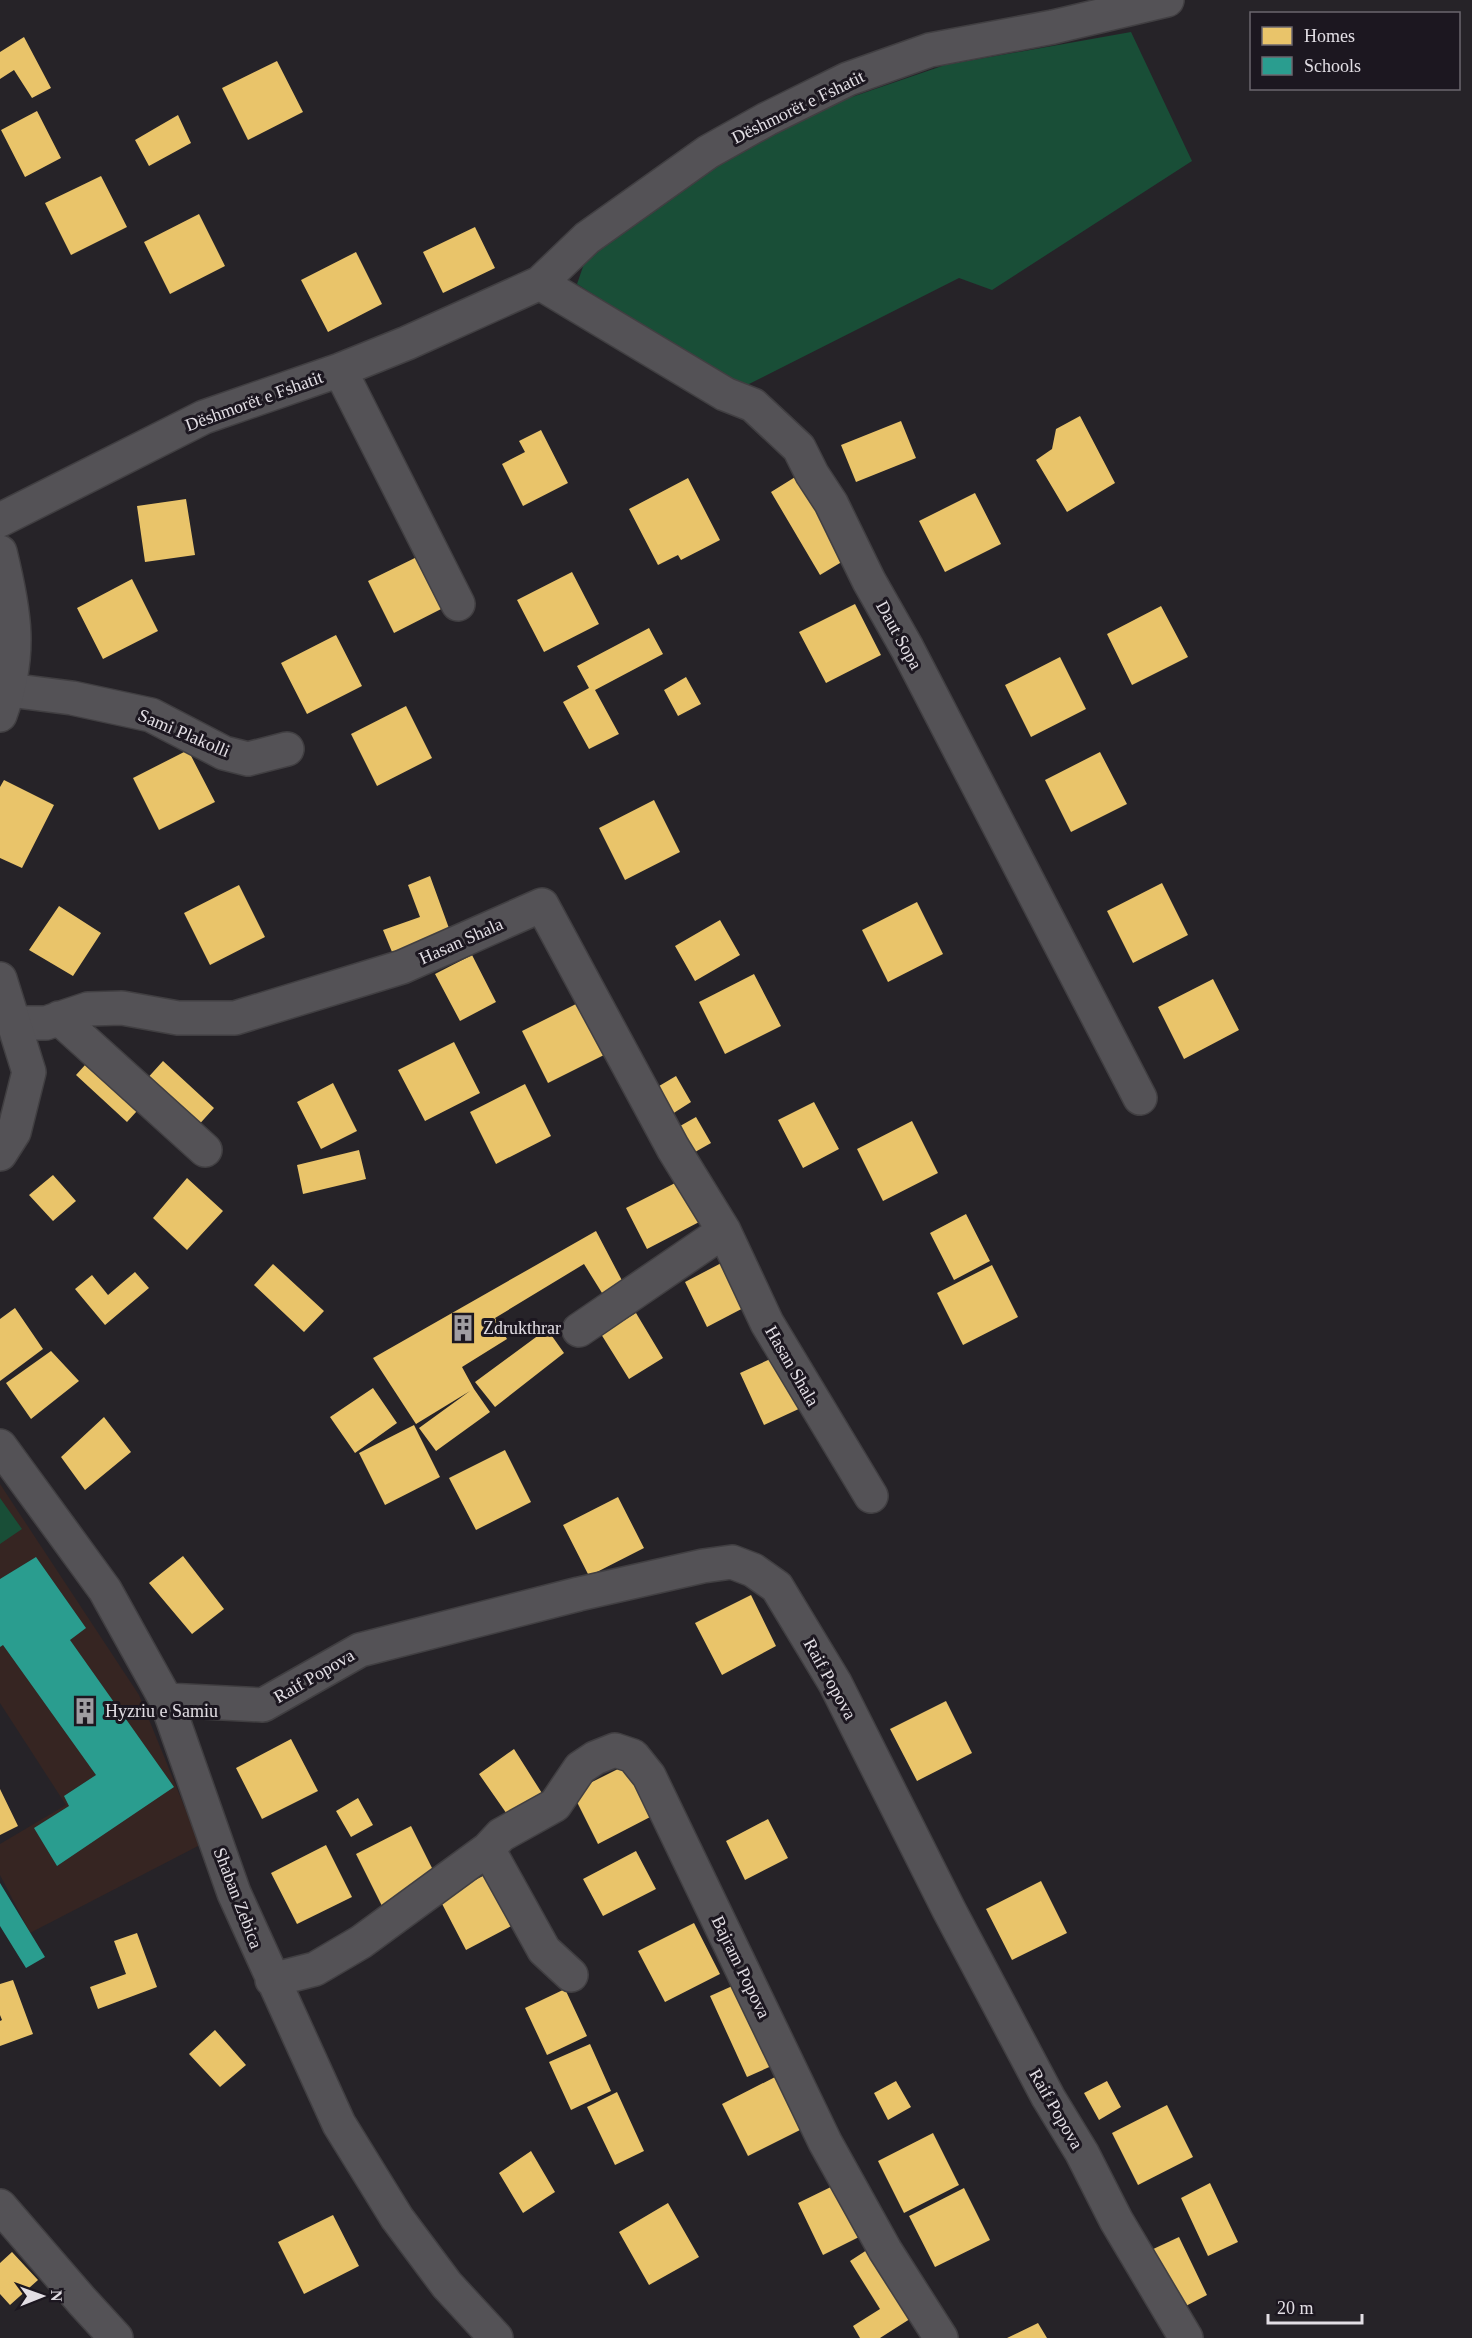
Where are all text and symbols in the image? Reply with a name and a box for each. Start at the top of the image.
legend [1250,12,1460,90]
text: Homes [1304,26,1355,46]
text: Schools [1304,56,1361,76]
street label: Dëshmorët e Fshatit [728,66,868,148]
street label: Dëshmorët e Fshatit [182,367,326,435]
street label: Daut Sopa [872,597,926,673]
street label: Sami Plakolli [135,705,233,761]
street label: Hasan Shala [416,914,506,968]
building icon: Zdrukthrar [448,1313,478,1343]
place label: Zdrukthrar [483,1318,561,1338]
street label: Hasan Shala [761,1322,823,1410]
street label: Raif Popova [800,1635,860,1723]
street label: Raif Popova [270,1645,358,1707]
building icon: Hyzriu e Samiu [70,1696,100,1726]
place label: Hyzriu e Samiu [105,1701,218,1721]
street label: Shaban Zebica [210,1845,266,1951]
street label: Bajram Popova [708,1913,774,2021]
street label: Raif Popova [1025,2065,1087,2153]
north arrow [12,2266,72,2326]
scale bar [1268,2287,1362,2325]
text: N [48,2290,65,2302]
text: 20 m [1277,2298,1314,2318]

